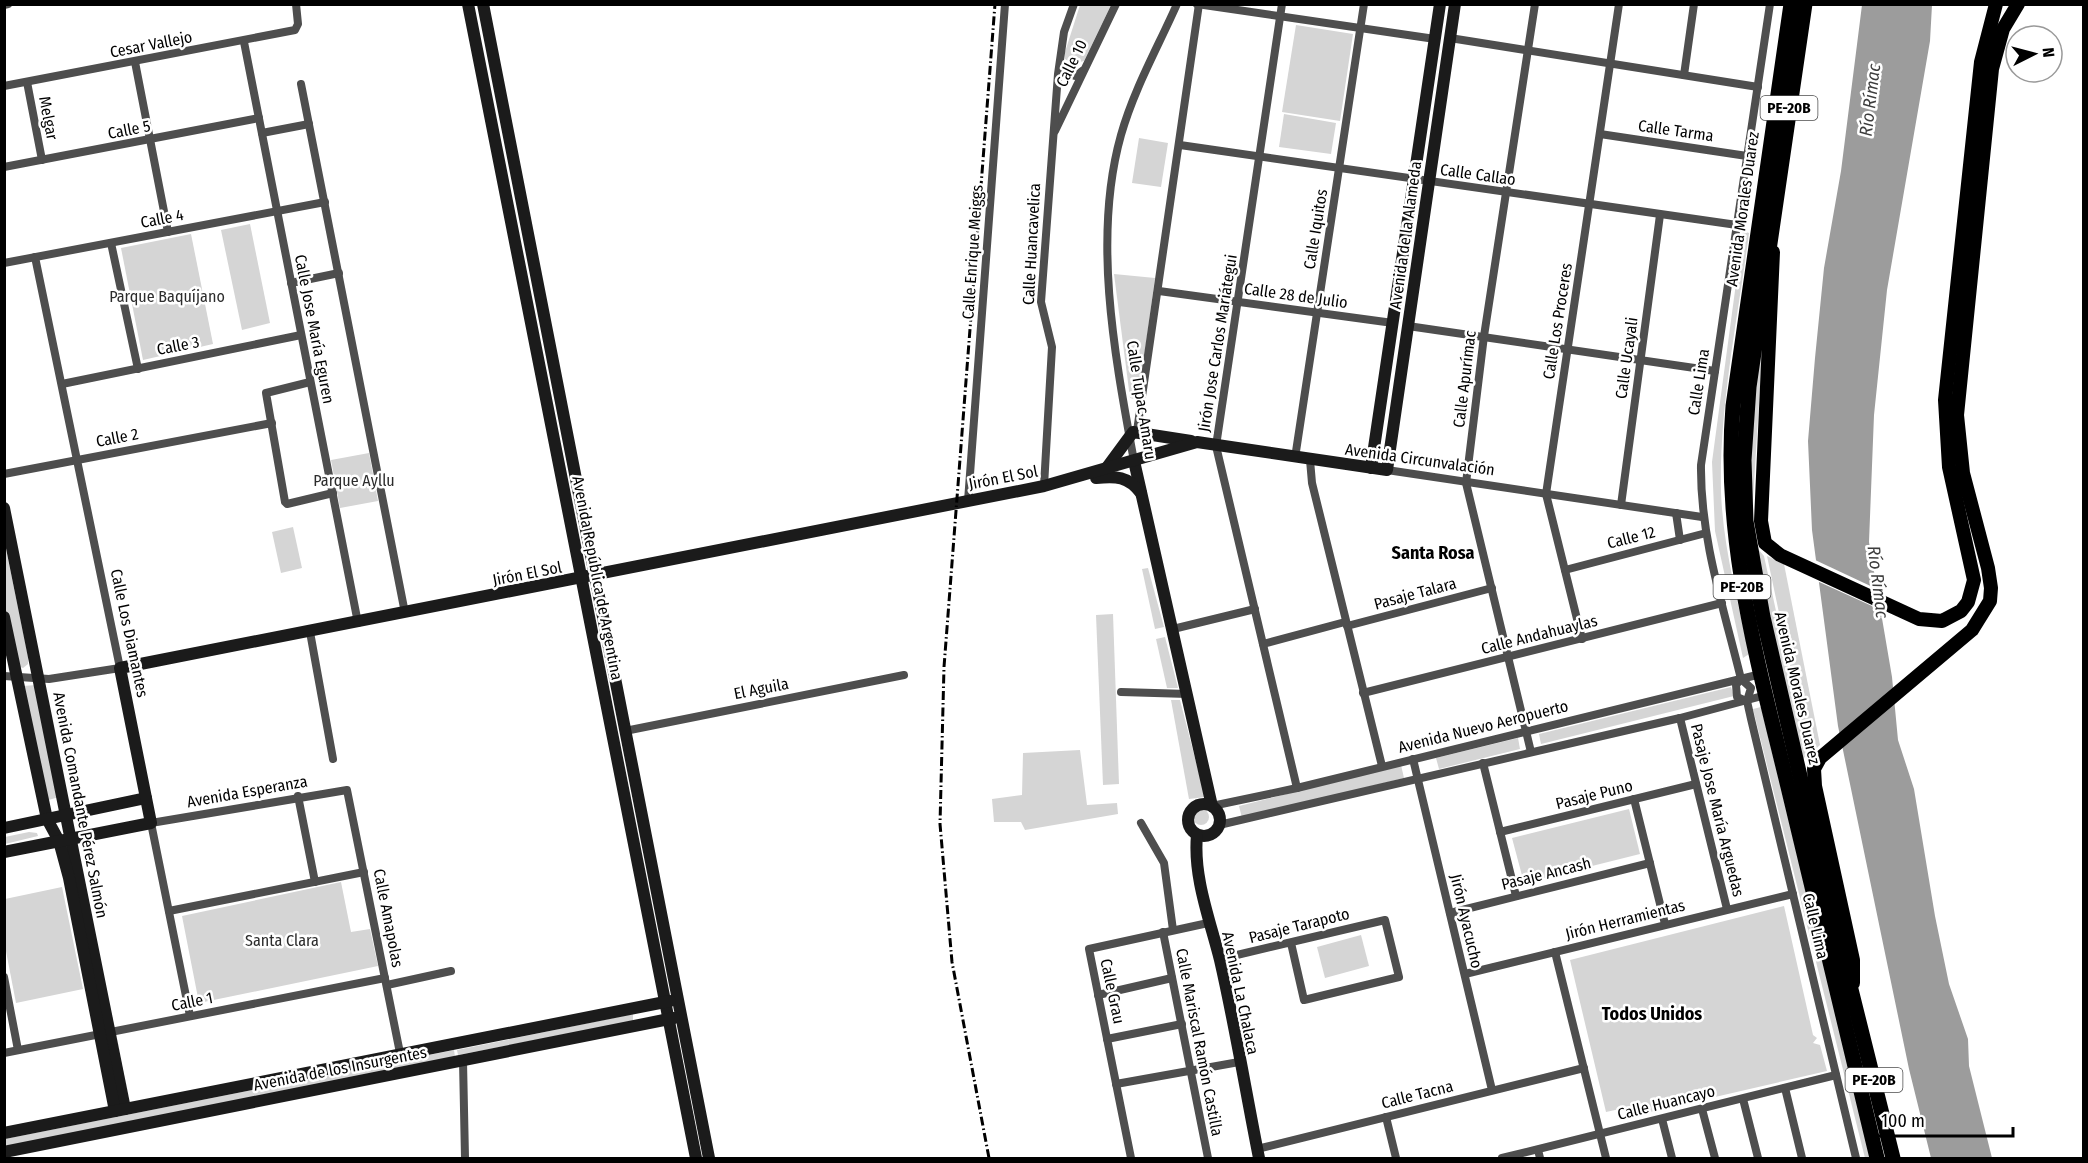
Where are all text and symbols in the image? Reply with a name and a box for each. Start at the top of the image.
north arrow [2004,24,2064,84]
street label: Cesar Vallejo [108,27,194,62]
street label: Calle 10 [1052,36,1091,90]
text: N [2038,47,2058,58]
water label: Río Rímac [1855,62,1885,138]
street label: Melgar [35,95,62,142]
road number: PE-20B [1760,96,1818,120]
street label: Calle 5 [106,116,152,143]
street label: Calle Tarma [1637,116,1715,145]
street label: Avenida Morales Duarez [1722,131,1763,288]
street label: Avenida de la Alameda [1386,160,1425,310]
street label: Calle Callao [1439,160,1517,189]
street label: Calle Huancavelica [1019,182,1044,305]
street label: Calle Enrique Meiggs [958,184,987,320]
street label: Calle Iquitos [1300,187,1331,271]
street label: Calle 4 [139,205,185,232]
street label: Calle Jose María Eguren [291,253,338,405]
street label: Jirón Jose Carlos Mariátegui [1194,253,1241,433]
street label: Calle Los Proceres [1539,261,1576,381]
street label: Calle 28 de Julio [1243,279,1349,312]
park label: Parque Baquíjano [109,287,225,306]
street label: Calle Ucayali [1611,316,1642,400]
street label: Calle Apurímac [1449,329,1480,429]
street label: Calle 3 [155,332,201,359]
street label: Calle Tupac Amaru [1123,339,1160,461]
street label: Calle Lima [1684,347,1713,417]
street label: Calle 2 [94,424,140,451]
street label: Avenida Circunvalación [1344,440,1496,479]
street label: Jirón El Sol [967,461,1039,494]
park label: Parque Ayllu [313,471,395,490]
street label: Avenida República de Argentina [568,474,627,682]
street label: Calle 12 [1605,522,1657,553]
district label: Santa Rosa [1392,542,1474,564]
water label: Río Rímac [1863,544,1893,620]
street label: Jirón El Sol [491,557,563,590]
street label: Calle Los Diamantes [107,567,152,699]
street label: Pasaje Talara [1372,573,1459,614]
road number: PE-20B [1714,575,1770,599]
street label: Avenida Morales Duarez [1771,610,1824,766]
street label: Calle Andahuaylas [1479,611,1599,658]
street label: El Aguila [732,674,790,703]
street label: Avenida Comandante Pérez Salmón [49,690,112,920]
street label: Avenida Nuevo Aeropuerto [1396,696,1570,757]
street label: Pasaje Jose María Arguedas [1687,722,1748,899]
street label: Avenida Esperanza [185,772,309,811]
street label: Pasaje Puno [1554,776,1635,813]
street label: Pasaje Ancash [1499,853,1593,894]
street label: Calle Amapolas [370,867,407,969]
street label: Jirón Ayacucho [1446,872,1487,970]
street label: Calle Lima [1799,891,1832,961]
street label: Jirón Herramientas [1563,895,1687,944]
street label: Pasaje Tarapoto [1247,904,1351,947]
street label: Avenida La Chalaca [1218,930,1263,1056]
park label: Santa Clara [245,931,319,950]
street label: Calle Mariscal Ramón Castilla [1172,947,1227,1138]
street label: Calle Grau [1096,957,1129,1025]
street label: Calle 1 [170,988,214,1015]
district label: Todos Unidos [1602,1003,1702,1025]
street label: Avenida de los Insurgentes [252,1042,428,1095]
road number: PE-20B [1846,1068,1902,1092]
street label: Calle Tacna [1379,1076,1455,1113]
street label: Calle Huancayo [1615,1081,1717,1124]
scale bar [1872,1100,2013,1138]
text: 100 m [1881,1110,1925,1132]

